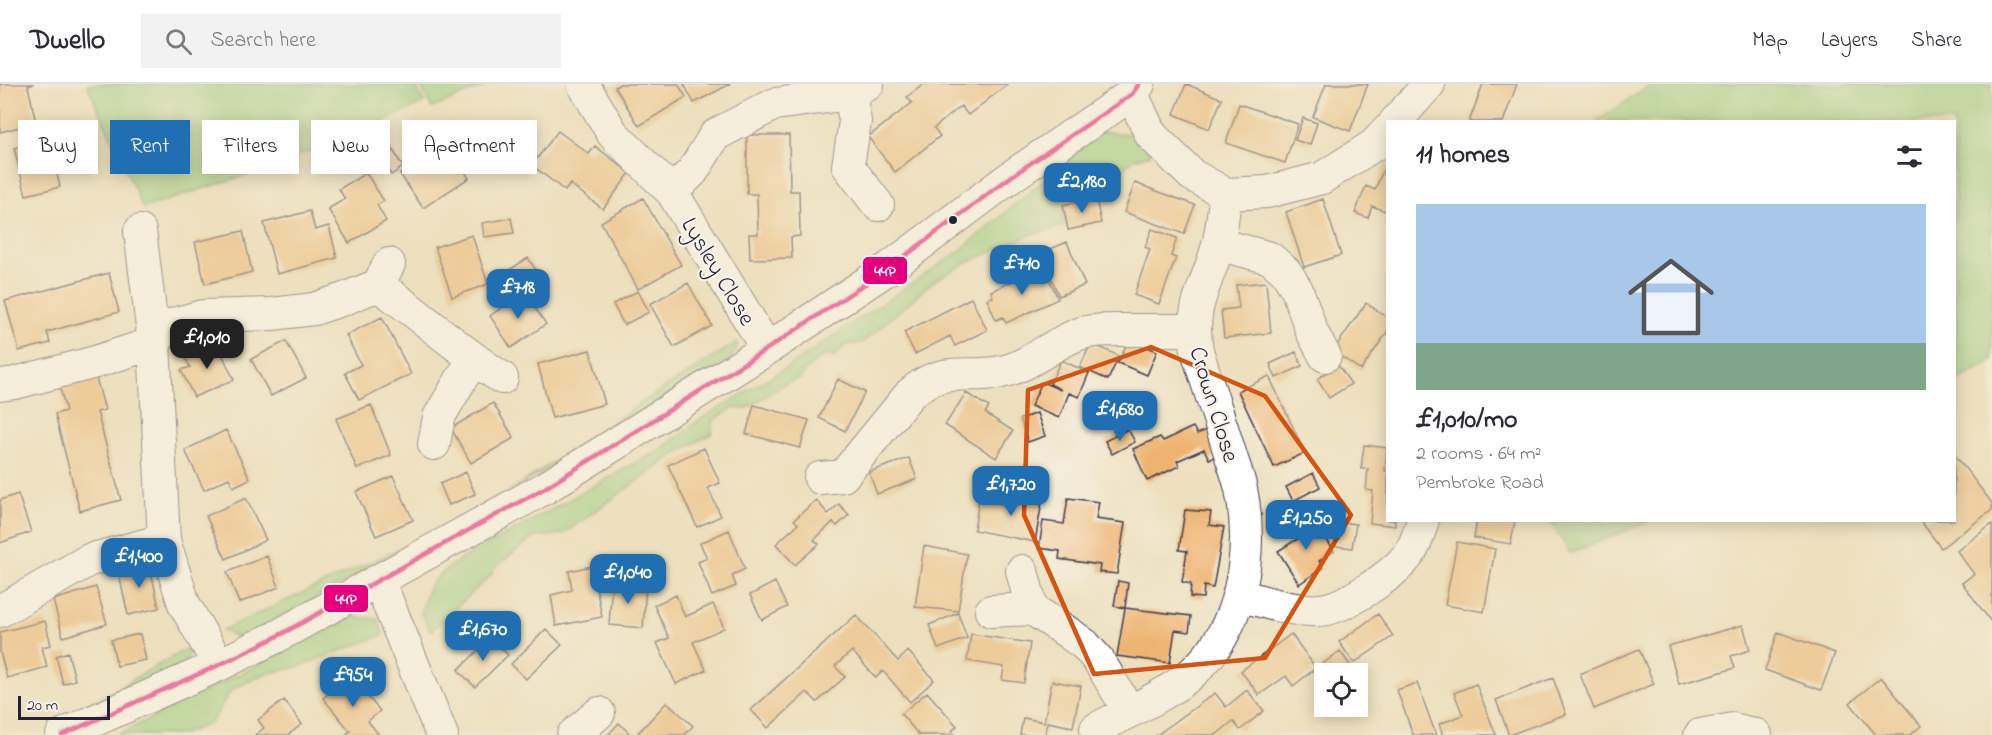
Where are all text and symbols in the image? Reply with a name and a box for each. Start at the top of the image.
search box [141,14,561,68]
text: Dwello [30,21,105,62]
icon: search [162,25,195,58]
text: Search here [210,25,316,57]
text: Map [1752,26,1788,56]
text: Layers [1821,26,1878,56]
text: Share [1911,26,1962,56]
chip: Buy [18,120,98,174]
chip: Rent [110,120,190,174]
chip: Filters [202,120,299,174]
chip: New [311,120,390,174]
chip: Apartment [402,120,537,174]
text: 11 homes [1416,137,1510,175]
icon: filters [1893,140,1926,173]
pin: £2,180 [1033,163,1131,214]
text: £2,180 [1058,168,1106,197]
street label: Lysley Close [670,211,763,334]
unlabelled marker [947,214,959,226]
icon: home [1617,243,1725,351]
pin: £710 [986,245,1058,296]
text: £710 [1004,250,1040,279]
line badge: 44P [862,256,908,285]
text: 44P [873,260,896,284]
pin: £718 [482,269,554,320]
text: £718 [501,274,535,303]
pin: £1,010 [158,319,256,370]
text: £1,010 [184,324,230,353]
street label: Crown Close [1178,343,1247,467]
pin: £1,680 [1071,391,1169,442]
text: £1,680 [1096,396,1144,425]
text: £1,010/mo [1416,402,1518,440]
text: 2 rooms · 64 m² [1416,440,1541,469]
pin: £1,720 [962,466,1060,517]
text: Pembroke Road [1416,469,1544,498]
text: £1,720 [986,471,1036,500]
pin: £1,250 [1257,500,1355,551]
text: £1,250 [1280,505,1332,534]
pin: £1,400 [90,538,188,589]
text: £1,400 [115,543,163,572]
pin: £1,040 [579,554,677,605]
text: £1,040 [604,559,652,588]
line badge: 44P [323,584,369,613]
text: 44P [334,588,357,612]
pin: £1,670 [434,611,532,662]
text: £1,670 [459,616,507,645]
pin: £954 [317,657,389,708]
text: £954 [334,662,372,691]
map controls [1314,663,1368,717]
button: locate [1314,663,1368,717]
scale bar [18,693,110,720]
text: 20 m [27,694,58,718]

